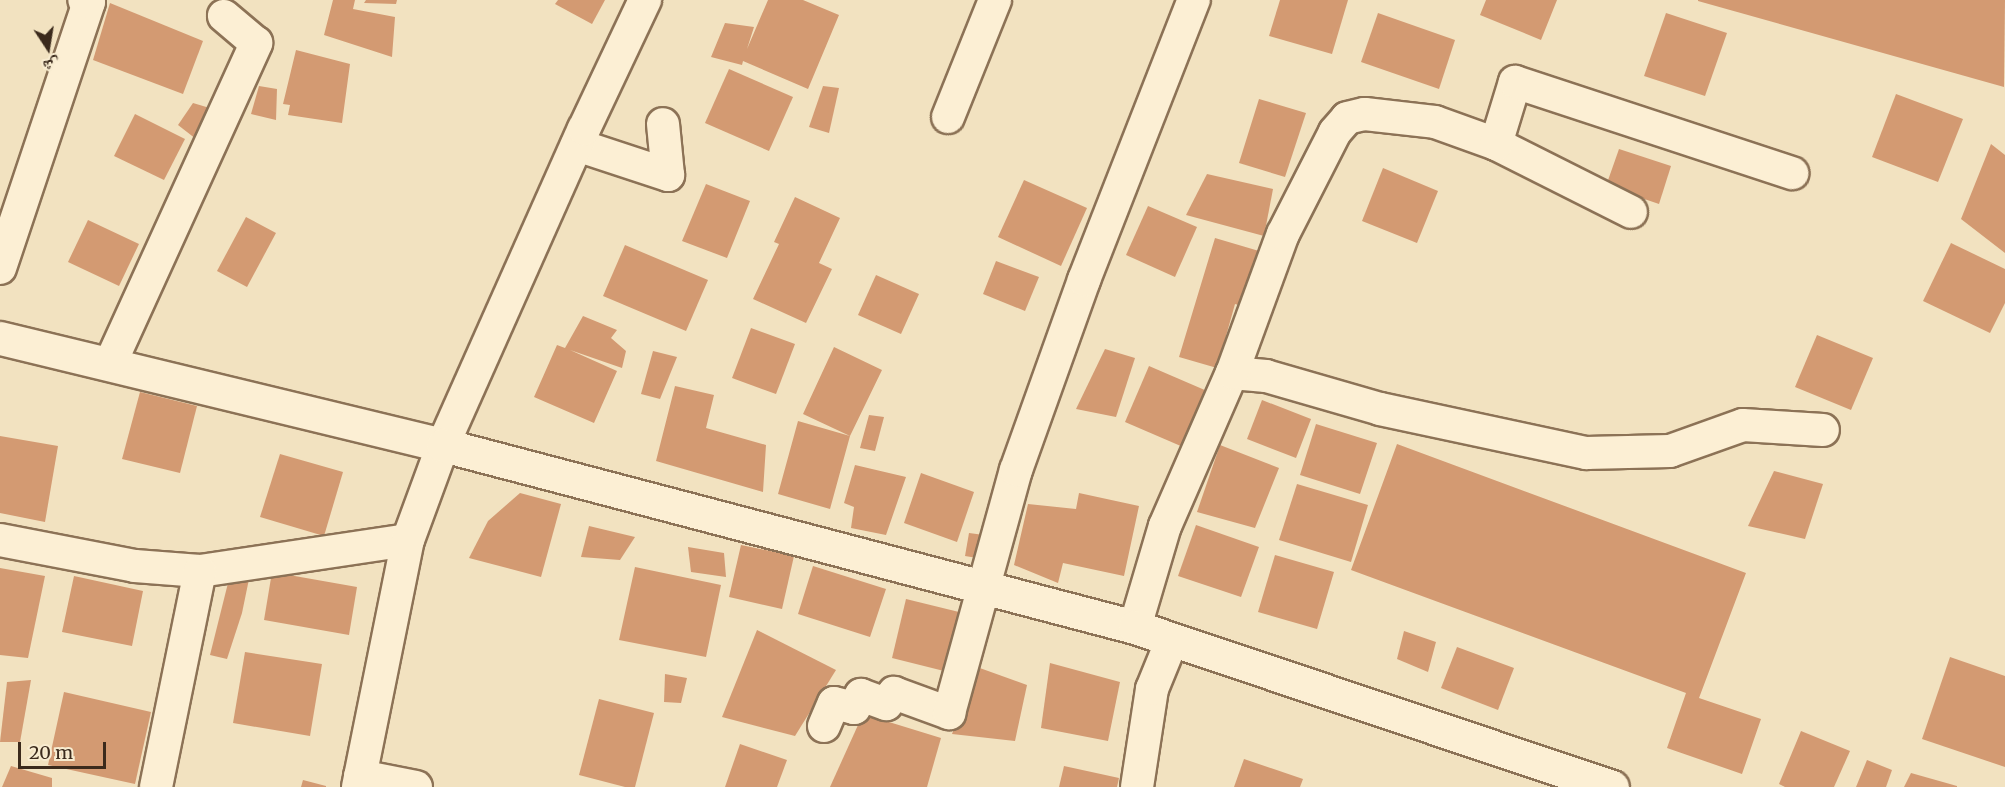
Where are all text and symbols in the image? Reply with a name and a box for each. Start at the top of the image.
north arrow [18,18,78,78]
text: ش [41,54,62,77]
scale bar [21,730,110,768]
text: 20 m [29,741,73,764]

